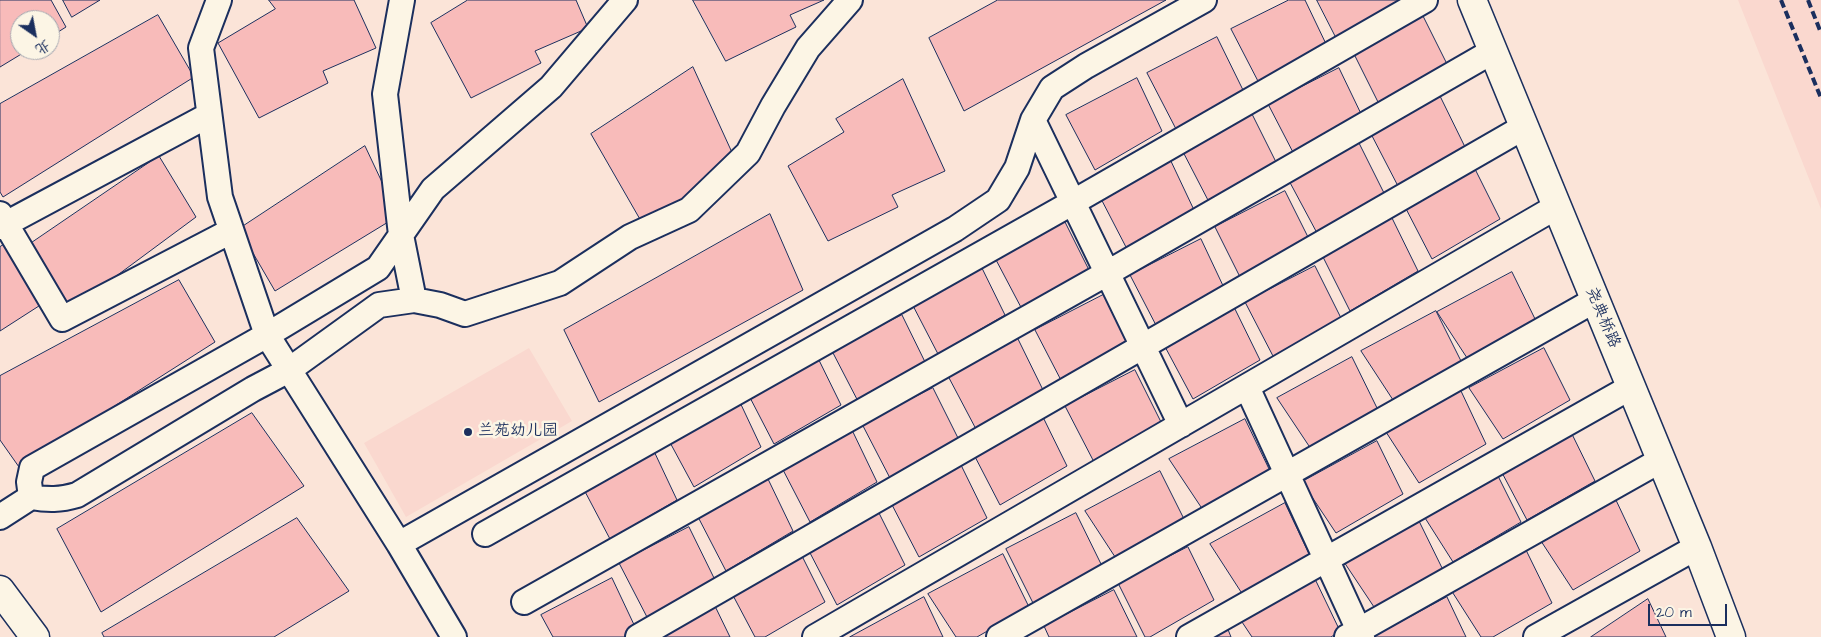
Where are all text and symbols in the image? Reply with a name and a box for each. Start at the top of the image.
north arrow [10,10,60,60]
text: 北 [31,35,54,59]
street label: 尧典桥路 [1581,285,1623,351]
place label: 兰苑幼儿园 [478,422,558,442]
marker: 兰苑幼儿园 [462,426,474,438]
scale bar [1651,594,1730,626]
text: 20 m [1656,602,1692,623]

